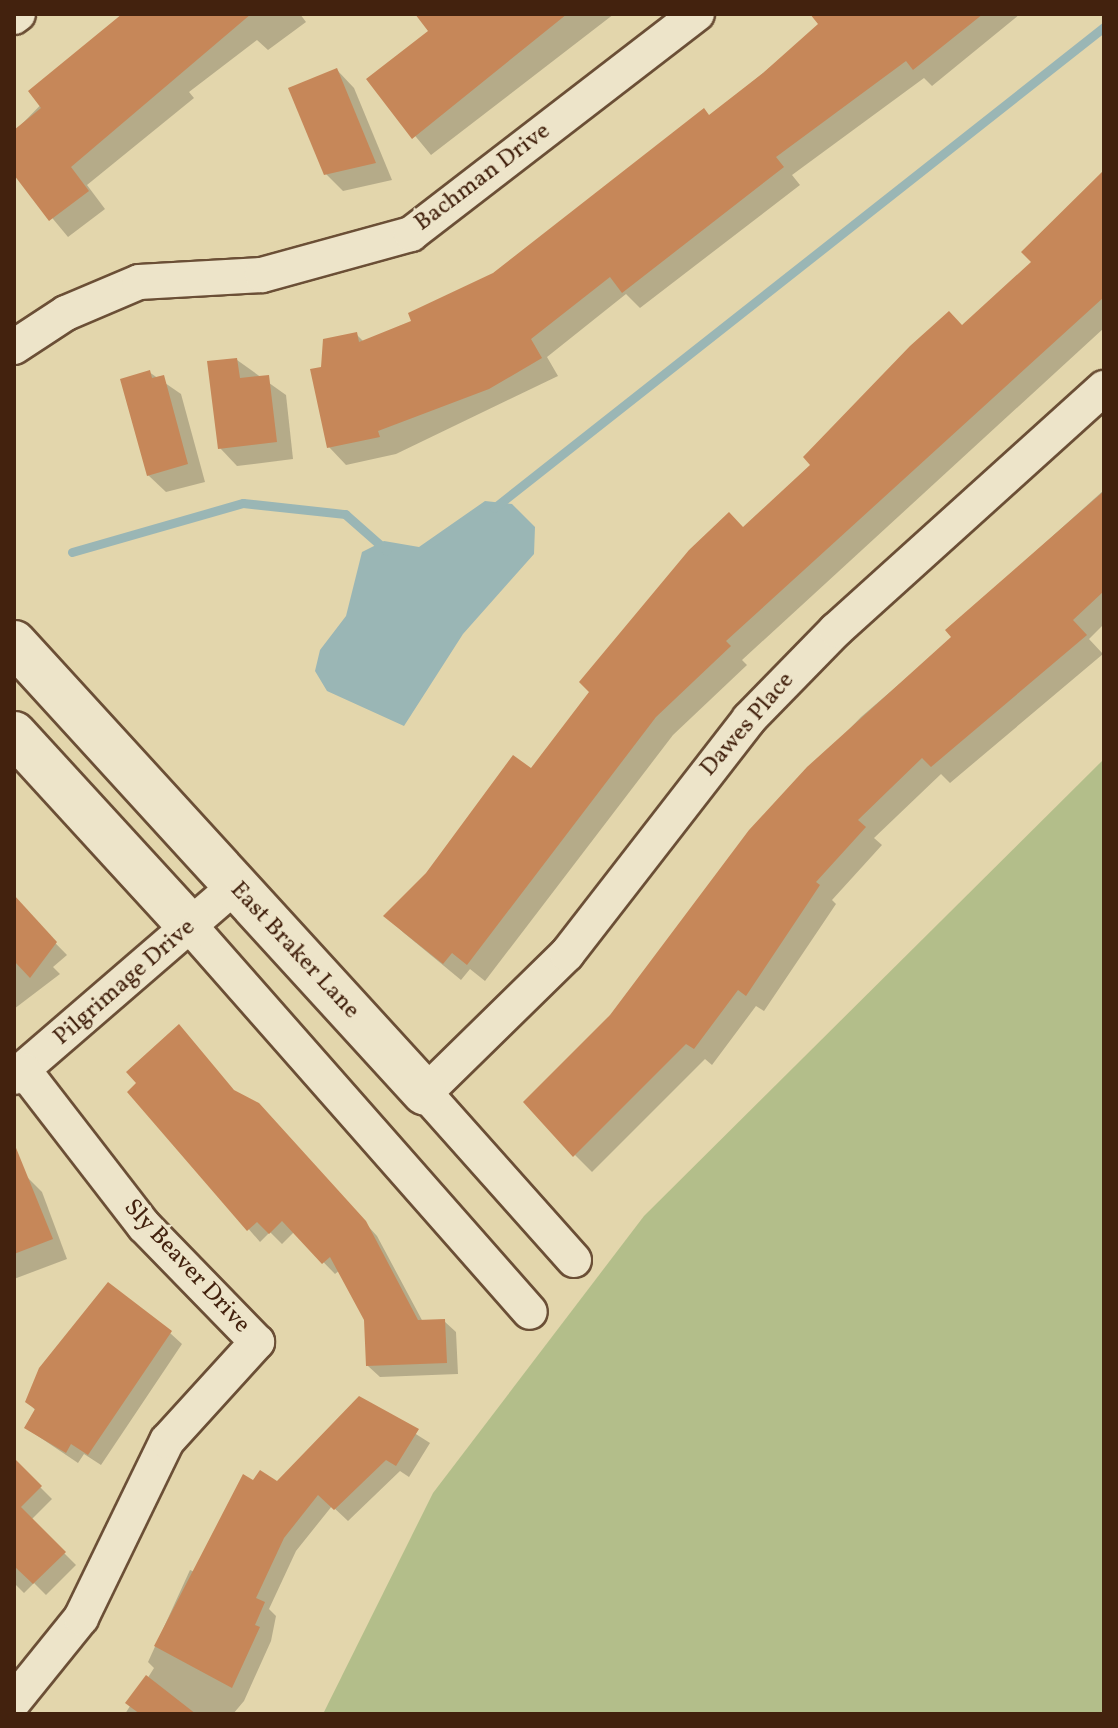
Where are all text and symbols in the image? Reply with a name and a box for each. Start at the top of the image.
street label: Bachman Drive [410,118,556,238]
street label: Dawes Place [695,667,801,783]
street label: East Braker Lane [223,876,365,1026]
street label: Pilgrimage Drive [48,914,202,1052]
street label: Sly Beaver Drive [116,1194,256,1340]

